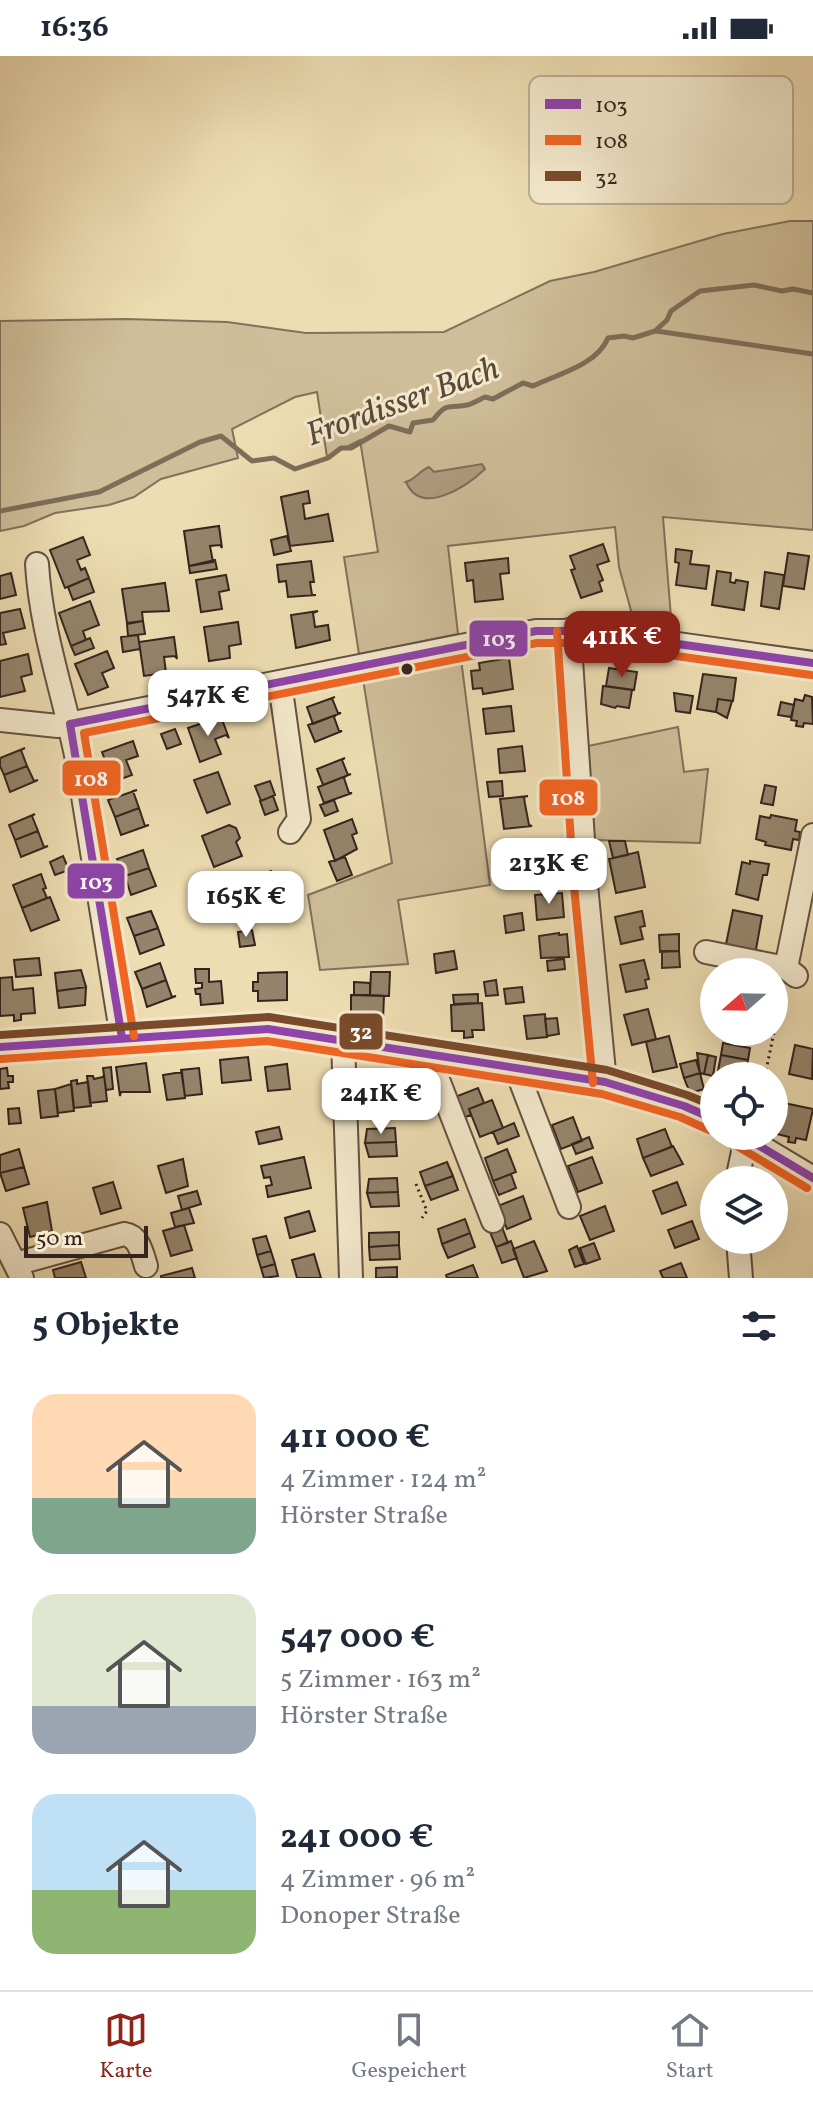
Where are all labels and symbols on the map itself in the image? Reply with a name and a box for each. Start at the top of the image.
legend [529,76,793,204]
text: 103 [595,91,627,122]
text: 108 [595,127,628,158]
text: 32 [595,163,618,194]
water label: Frordisser Bach [300,346,506,460]
pin: 411K € [557,611,687,679]
line badge: 103 [468,619,529,658]
text: 103 [482,625,516,656]
unlabelled marker [399,661,415,677]
pin: 547K € [143,670,273,738]
line badge: 108 [61,759,122,797]
text: 108 [74,765,108,796]
line badge: 108 [538,778,599,817]
text: 108 [551,784,585,815]
pin: 213K € [484,838,614,906]
line badge: 103 [66,862,126,900]
text: 103 [79,868,113,899]
pin: 165K € [181,871,311,939]
north arrow [700,958,788,1046]
line badge: 32 [338,1012,384,1051]
text: 32 [350,1018,372,1049]
pin: 241K € [316,1068,446,1136]
scale bar [24,1222,148,1258]

